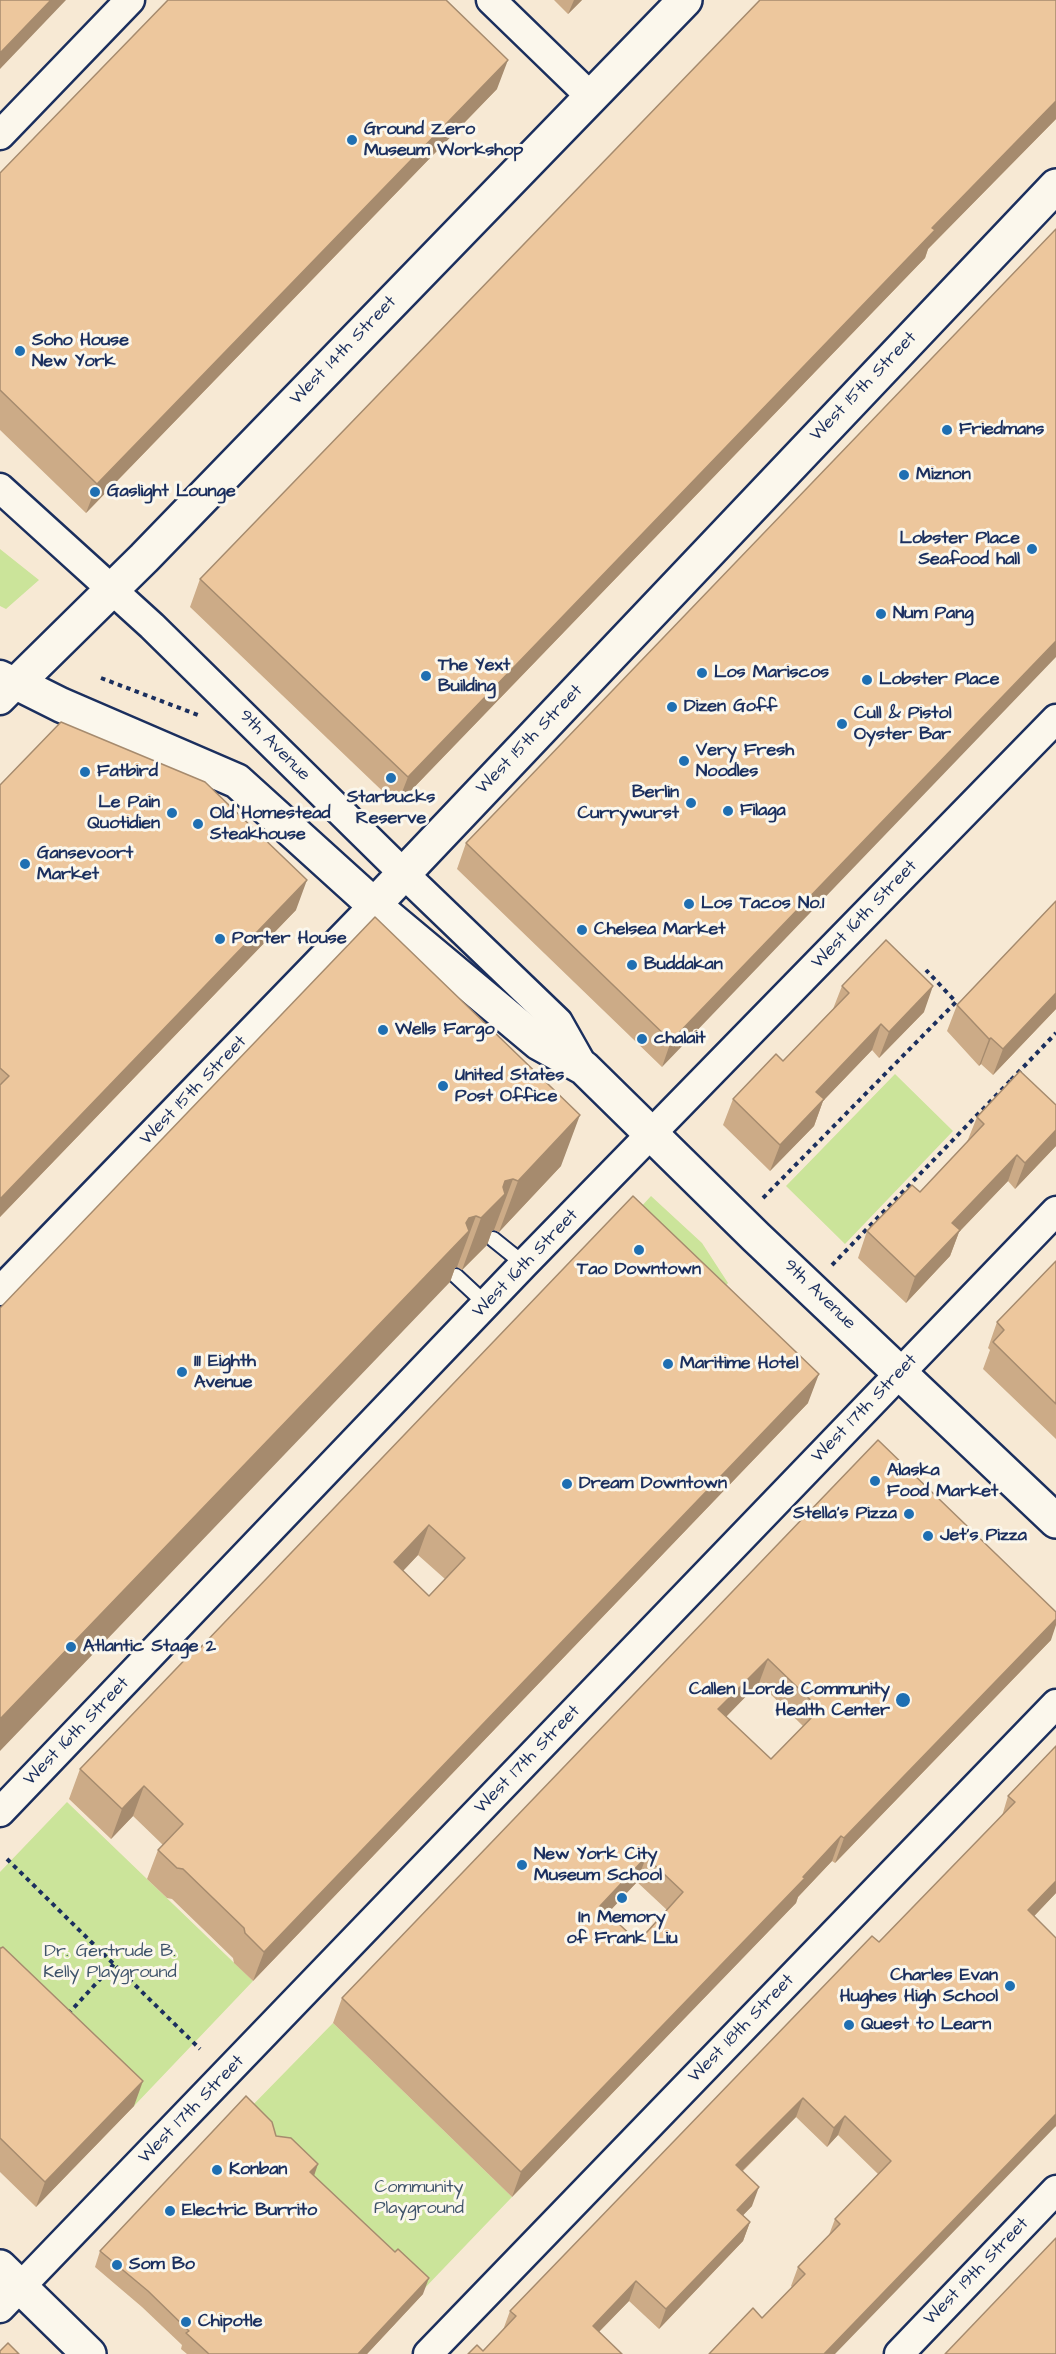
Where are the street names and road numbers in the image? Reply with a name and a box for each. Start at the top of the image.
street label: West 14th Street [286,292,402,410]
street label: West 15th Street [806,328,922,446]
street label: West 15th Street [472,681,588,799]
street label: 9th Avenue [234,706,314,786]
street label: West 16th Street [808,856,922,974]
street label: West 15th Street [136,1032,252,1150]
street label: West 16th Street [469,1205,583,1323]
street label: 9th Avenue [778,1255,860,1335]
street label: West 17th Street [808,1350,922,1468]
street label: West 16th Street [20,1673,134,1791]
street label: West 17th Street [471,1701,585,1819]
street label: West 18th Street [685,1970,799,2088]
street label: West 17th Street [135,2051,249,2169]
street label: West 19th Street [920,2214,1034,2330]

